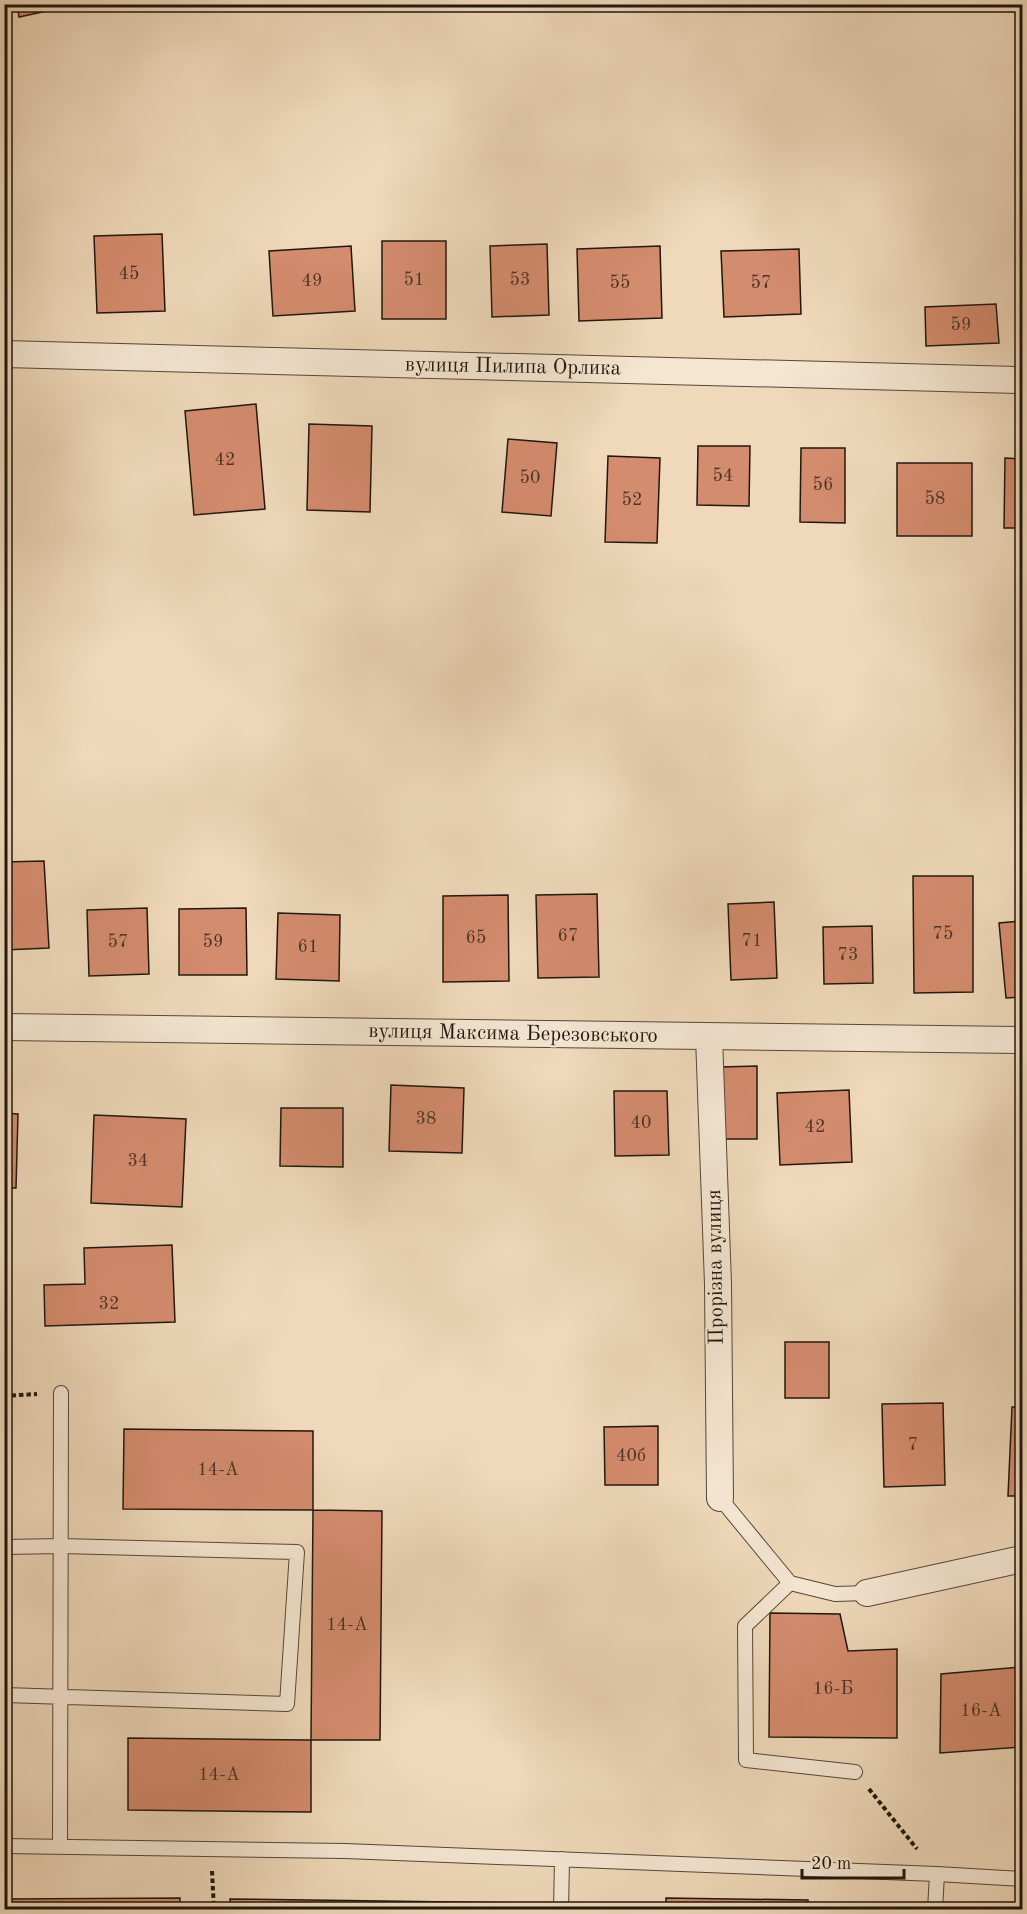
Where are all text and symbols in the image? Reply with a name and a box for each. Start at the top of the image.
house number: 45 [119,265,139,283]
house number: 51 [404,271,424,289]
house number: 53 [510,271,530,289]
house number: 49 [302,272,322,290]
house number: 55 [610,274,630,292]
house number: 57 [751,274,771,292]
house number: 59 [951,316,971,334]
street label: вулиця Пилипа Орлика [405,355,621,379]
house number: 42 [215,451,235,469]
house number: 54 [713,467,733,485]
house number: 50 [520,469,540,487]
house number: 56 [813,476,833,494]
house number: 58 [925,490,945,508]
house number: 52 [622,491,642,509]
house number: 75 [933,925,953,943]
house number: 67 [558,927,578,945]
house number: 65 [466,929,486,947]
house number: 71 [742,932,762,950]
house number: 57 [108,933,128,951]
house number: 59 [203,933,223,951]
house number: 61 [298,938,318,956]
house number: 73 [838,946,858,964]
street label: вулиця Максима Березовського [368,1021,658,1047]
house number: 38 [416,1110,436,1128]
house number: 40 [631,1114,651,1132]
house number: 42 [805,1118,825,1136]
house number: 34 [128,1152,148,1170]
street label: Прорізна вулиця [704,1189,728,1345]
house number: 32 [99,1295,119,1313]
house number: 7 [908,1436,918,1454]
house number: 40б [616,1447,646,1465]
house number: 14-А [197,1461,239,1479]
house number: 14-А [326,1616,368,1634]
house number: 16-Б [813,1680,853,1698]
house number: 16-А [960,1702,1002,1720]
house number: 14-А [198,1766,240,1784]
scale bar [802,1842,904,1880]
text: 20 m [811,1855,851,1873]

